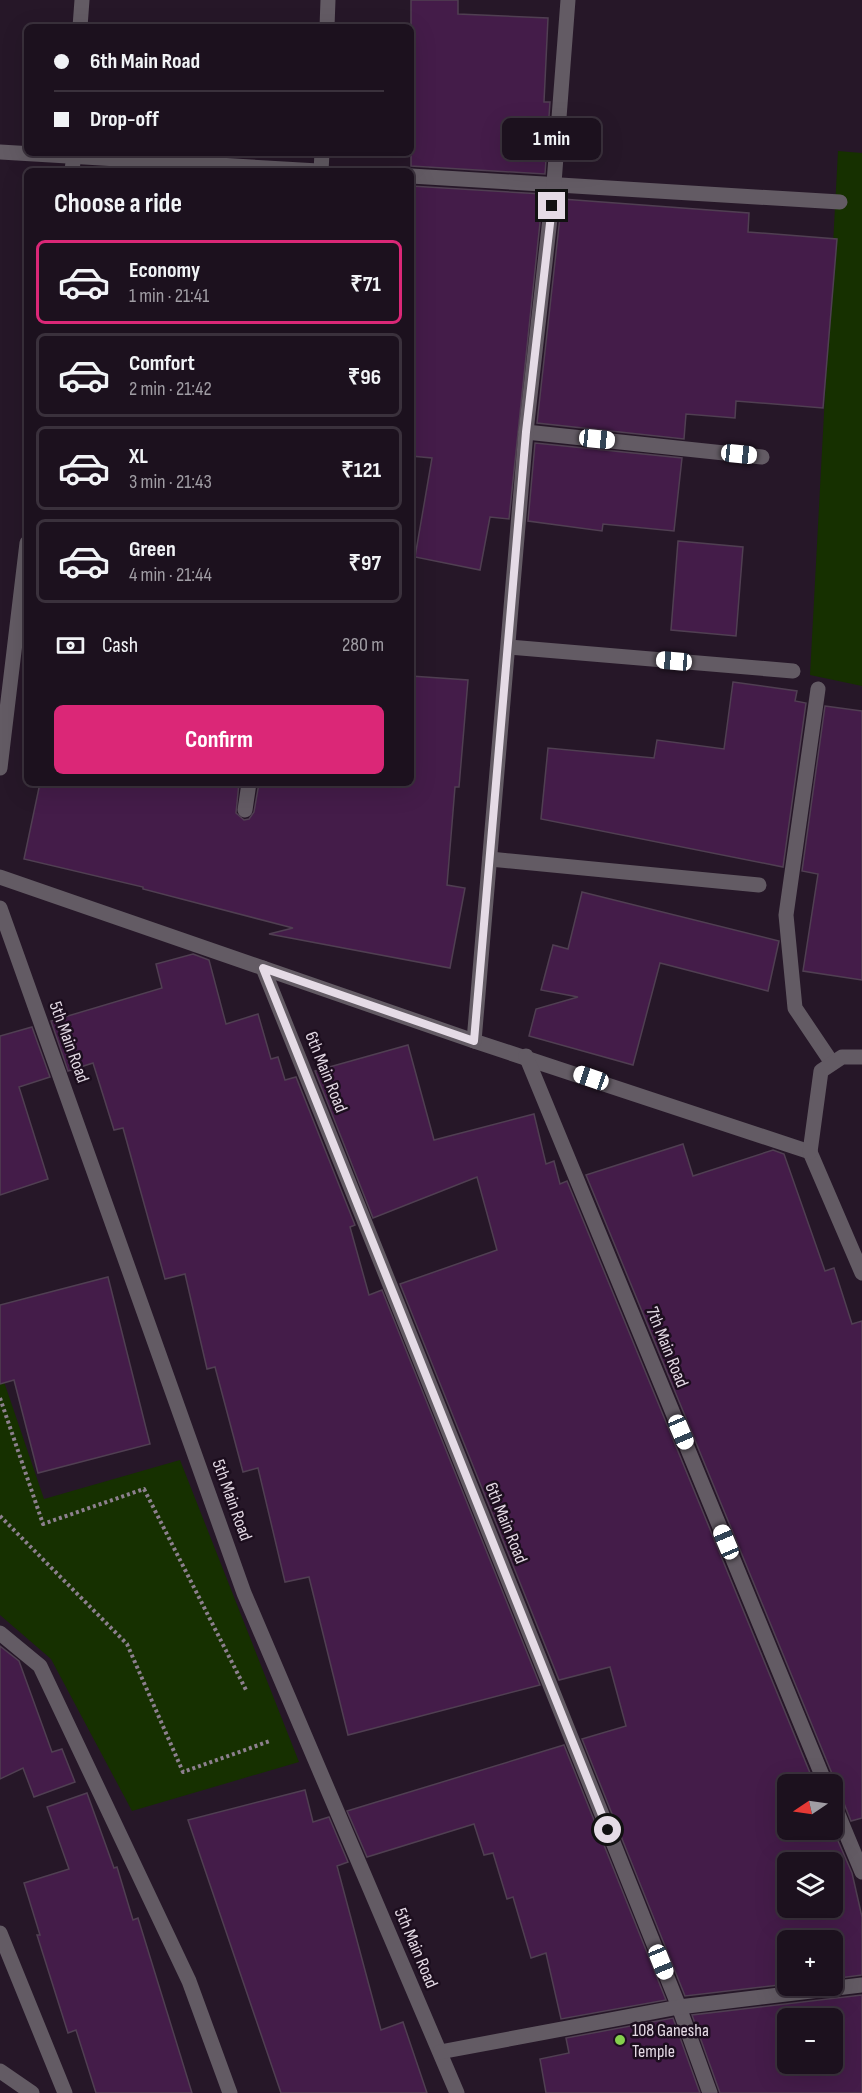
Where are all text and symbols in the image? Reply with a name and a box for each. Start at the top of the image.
text: 6th Main Road [90,48,200,75]
text: Drop-off [90,106,159,133]
callout: 1 min [502,119,602,161]
text: 1 min [533,127,570,151]
text: Choose a ride [54,188,182,220]
route end [538,192,565,219]
icon: car [57,255,111,309]
text: Economy [129,257,200,284]
text: ₹71 [350,271,381,298]
text: 1 min · 21:41 [129,284,209,308]
icon: car [57,348,111,402]
text: Comfort [129,350,195,377]
text: ₹96 [348,364,381,391]
text: 2 min · 21:42 [129,377,212,401]
car [578,428,616,450]
icon: car [57,441,111,495]
text: XL [129,443,148,470]
car [720,443,758,465]
text: ₹121 [341,457,381,484]
text: 3 min · 21:43 [129,470,212,494]
icon: car [57,534,111,588]
text: Green [129,536,176,563]
text: ₹97 [348,550,381,577]
text: 4 min · 21:44 [129,563,212,587]
icon: cash [54,629,87,662]
text: Cash [102,632,138,659]
text: 280 m [342,633,384,657]
car [655,650,693,672]
button: Confirm [54,705,384,774]
street label: 5th Main Road [45,999,93,1085]
street label: 6th Main Road [300,1028,352,1116]
car [571,1064,611,1092]
street label: 7th Main Road [641,1304,693,1390]
car [666,1412,696,1452]
street label: 5th Main Road [208,1457,256,1543]
street label: 6th Main Road [480,1479,532,1567]
car [711,1522,741,1562]
north arrow [777,1774,843,1840]
map controls [777,1774,843,2074]
route start [594,1816,621,1843]
button: layers [777,1852,843,1918]
street label: 5th Main Road [390,1905,442,1991]
button: + [777,1930,843,1996]
car [646,1942,676,1982]
button: − [777,2008,843,2074]
place label: 108 Ganesha Temple [632,2020,709,2062]
marker: 108 Ganesha Temple [613,2033,627,2047]

